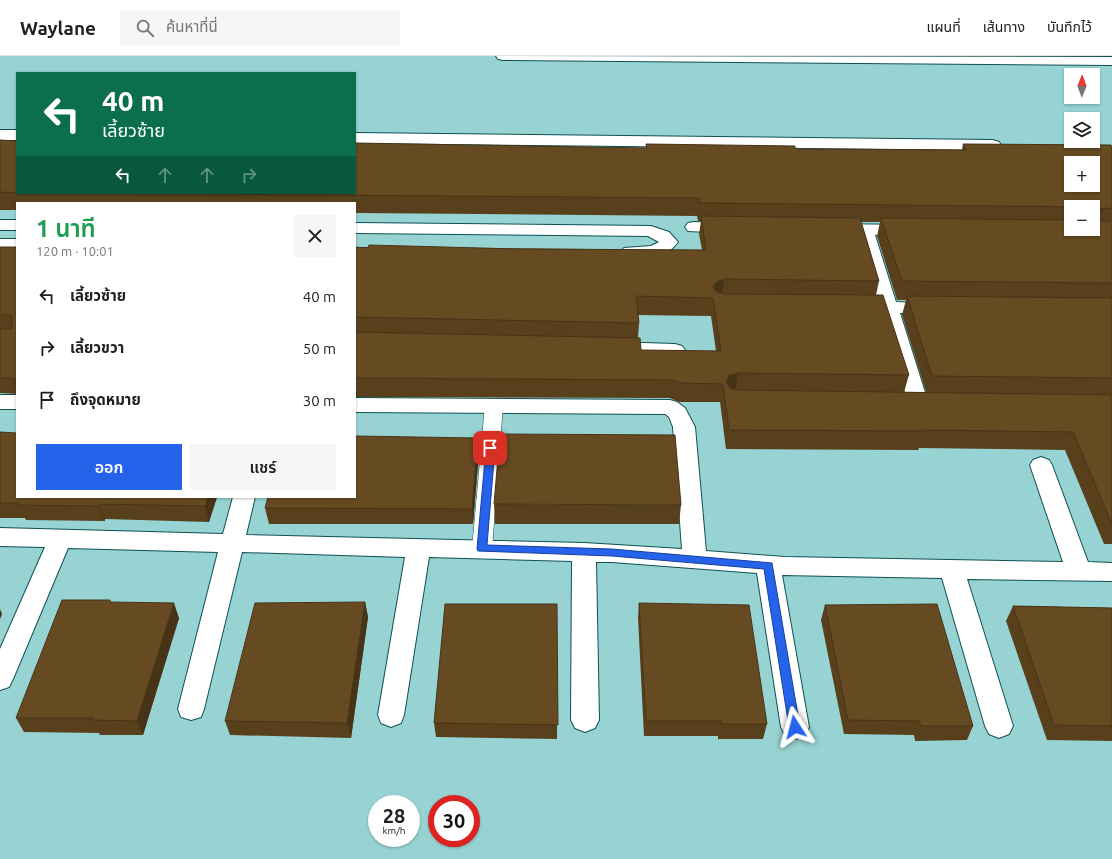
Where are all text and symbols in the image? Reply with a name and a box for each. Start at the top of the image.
search box [120,10,400,46]
text: Waylane [20,17,96,39]
icon: search [134,17,156,39]
text: ค้นหาที่นี่ [166,18,218,35]
text: แผนที่ [927,19,961,35]
text: เส้นทาง [983,19,1025,35]
text: บันทึกไว้ [1047,19,1092,35]
north arrow [1064,68,1100,104]
map controls [1064,68,1100,236]
text: 40 m [102,85,164,116]
icon: left [36,88,88,140]
button: layers [1064,112,1100,148]
text: เลี้ยวซ้าย [102,120,165,140]
button: + [1064,156,1100,192]
icon: left [112,164,134,186]
icon: ahead [154,164,176,186]
icon: ahead [196,164,218,186]
icon: right [238,164,260,186]
button: − [1064,200,1100,236]
text: 1 นาที [36,215,96,242]
button: close [294,215,336,257]
text: 120 m · 10:01 [36,244,114,258]
icon: left [36,285,58,307]
text: เลี้ยวซ้าย [70,287,126,304]
text: 40 m [303,288,336,305]
icon: right [36,337,58,359]
text: เลี้ยวขวา [70,339,124,356]
text: 50 m [303,340,336,357]
icon: arrive [36,389,58,411]
text: ถึงจุดหมาย [70,391,141,408]
text: 30 m [303,392,336,409]
pin [473,431,507,465]
icon: arrive [479,437,501,459]
button: ออก [36,444,182,490]
button: แชร์ [190,444,336,490]
position arrow [774,706,816,748]
speed limit sign: 30 [428,795,480,847]
text: 28 [383,804,405,827]
text: km/h [382,825,406,836]

